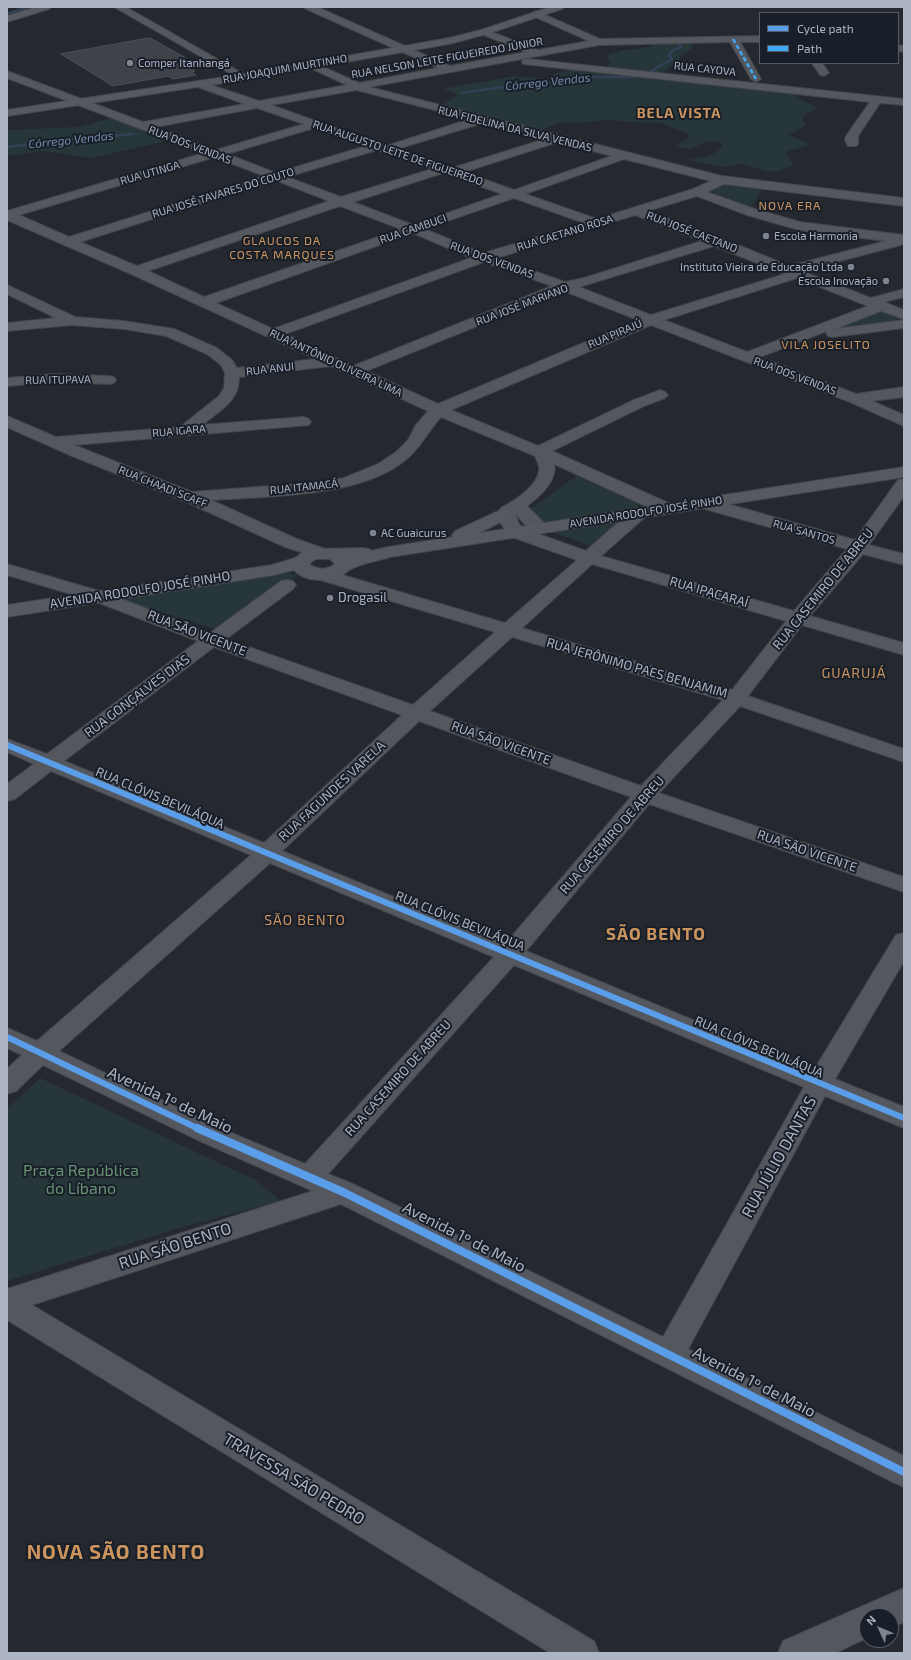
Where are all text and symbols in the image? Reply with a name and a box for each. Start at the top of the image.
legend [759,12,899,64]
text: Cycle path [797,21,854,35]
street label: RUA NELSON LEITE FIGUEIREDO JÚNIOR [350,35,544,81]
text: Path [797,41,822,55]
street label: RUA JOAQUIM MURTINHO [222,52,348,86]
place label: Comper Itanhangá [138,56,230,70]
marker: Comper Itanhangá [125,58,135,68]
street label: RUA CAYOVA [673,59,737,79]
water label: Córrego Vendas [505,70,591,94]
street label: RUA FIDELINA DA SILVA VENDAS [437,103,593,155]
district label: BELA VISTA [637,105,721,121]
street label: RUA AUGUSTO LEITE DE FIGUEIREDO [311,118,485,188]
street label: RUA DOS VENDAS [147,123,233,167]
water label: Córrego Vendas [28,128,114,152]
street label: RUA UTINGA [119,158,181,188]
street label: RUA JOSÉ TAVARES DO COUTO [150,165,296,221]
district label: NOVA ERA [758,199,822,213]
street label: RUA JOSÉ CAETANO [645,209,739,255]
street label: RUA CAMBUCI [378,211,448,247]
street label: RUA CAETANO ROSA [515,212,615,254]
place label: Escola Harmonia [774,229,858,243]
marker: Escola Harmonia [761,231,771,241]
district label: GLAUCOS DA COSTA MARQUES [229,234,335,262]
street label: RUA DOS VENDAS [449,239,535,281]
place label: Instituto Vieira de Educação Ltda [680,260,843,274]
marker: Instituto Vieira de Educação Ltda [846,262,856,272]
place label: Escola Inovação [798,274,878,288]
marker: Escola Inovação [881,276,891,286]
street label: RUA JOSÉ MARIANO [474,281,570,329]
street label: RUA PIRAJÚ [586,317,644,351]
street label: RUA ANTÔNIO OLIVEIRA LIMA [268,326,404,400]
district label: VILA JOSELITO [781,338,871,352]
street label: RUA DOS VENDAS [752,354,838,398]
street label: RUA ANUI [245,360,295,378]
street label: RUA ITUPAVA [25,373,91,387]
street label: RUA IGARA [152,422,206,440]
street label: RUA CHAADI SCAFF [117,463,209,511]
street label: RUA ITAMACÁ [269,477,339,497]
street label: AVENIDA RODOLFO JOSÉ PINHO [569,493,723,531]
street label: RUA SANTOS [771,517,837,547]
street label: RUA CASEMIRO DE ABREU [769,525,877,653]
place label: AC Guaicurus [381,526,446,540]
marker: AC Guaicurus [368,528,378,538]
street label: AVENIDA RODOLFO JOSÉ PINHO [49,568,231,612]
street label: RUA IPACARAÍ [668,573,750,611]
place label: Drogasil [338,590,387,606]
marker: Drogasil [325,593,335,603]
street label: RUA SÃO VICENTE [145,607,249,659]
street label: RUA JERÔNIMO PAES BENJAMIM [545,635,729,701]
street label: RUA GONÇALVES DIAS [81,651,193,741]
district label: GUARUJÁ [822,665,886,681]
street label: RUA SÃO VICENTE [449,718,553,768]
street label: RUA FAGUNDES VARELA [276,738,388,844]
street label: RUA CLÓVIS BEVILÁQUA [93,764,227,832]
street label: RUA CASEMIRO DE ABREU [557,773,667,897]
street label: RUA SÃO VICENTE [755,827,859,875]
street label: RUA CLÓVIS BEVILÁQUA [393,888,527,954]
district label: SÃO BENTO [264,912,346,928]
district label: SÃO BENTO [606,924,706,944]
street label: RUA CLÓVIS BEVILÁQUA [692,1013,826,1081]
street label: RUA CASEMIRO DE ABREU [342,1017,454,1139]
street label: Avenida 1º de Maio [104,1063,236,1137]
street label: RUA JÚLIO DANTAS [738,1093,820,1221]
park label: Praça República do Líbano [23,1161,139,1199]
street label: Avenida 1º de Maio [399,1198,529,1276]
street label: RUA SÃO BENTO [116,1219,234,1273]
street label: Avenida 1º de Maio [689,1343,819,1421]
street label: TRAVESSA SÃO PEDRO [220,1429,368,1529]
district label: NOVA SÃO BENTO [27,1540,205,1564]
north arrow [859,1608,899,1648]
text: N [863,1613,878,1627]

